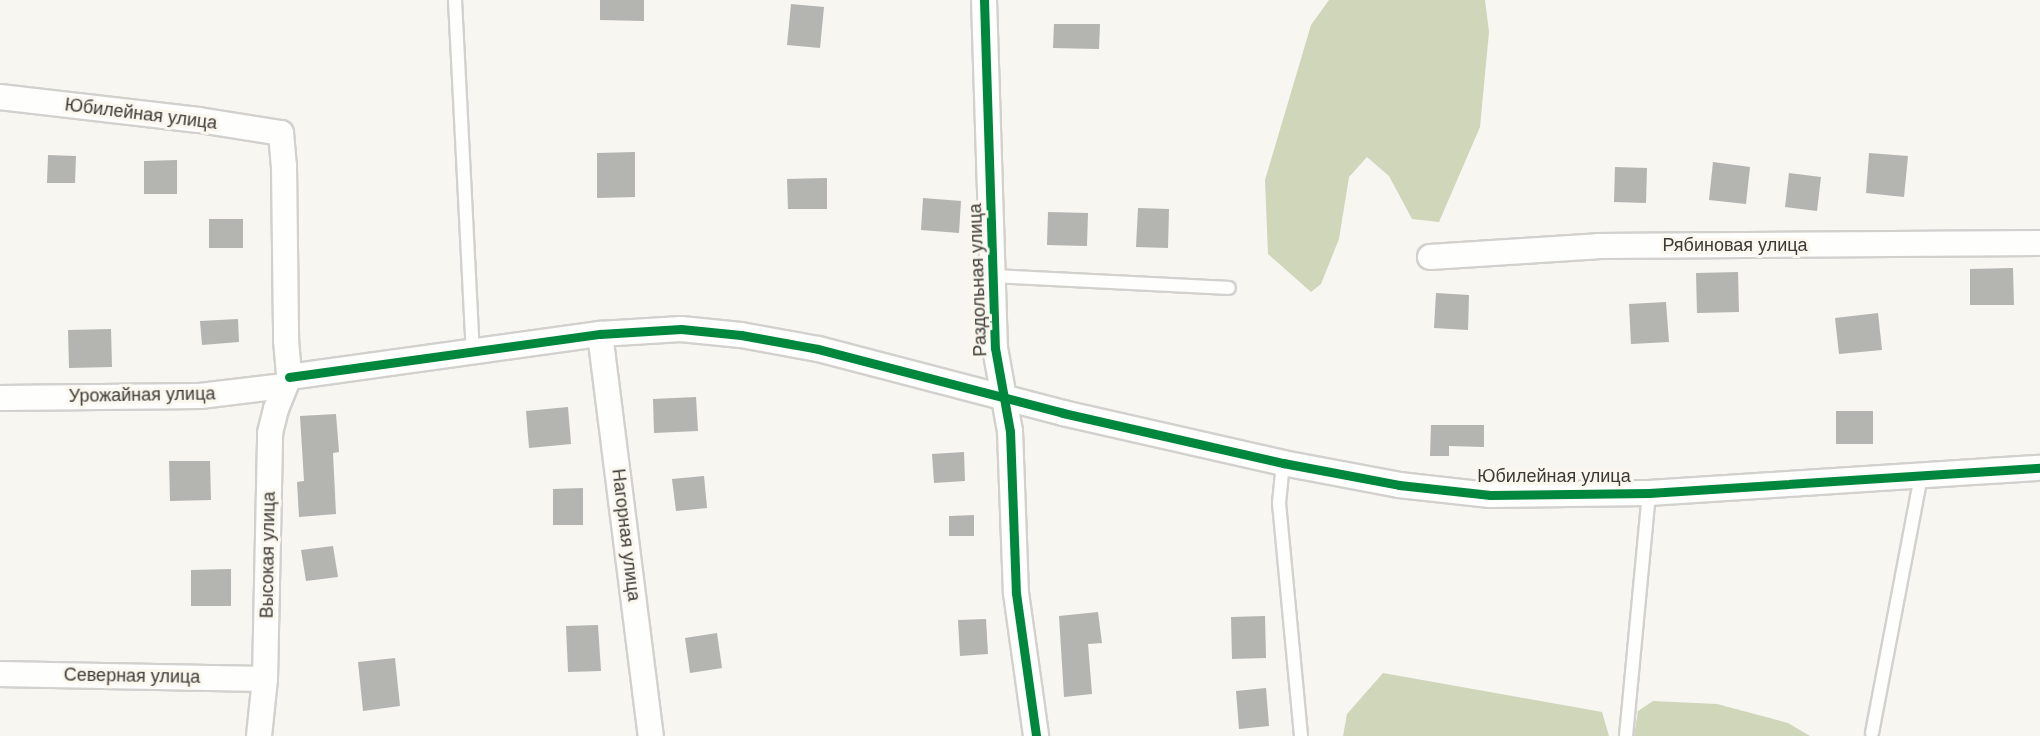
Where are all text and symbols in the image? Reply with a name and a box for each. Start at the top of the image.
street label: Юбилейная улица [64,94,218,134]
street label: Раздольная улица [965,203,991,357]
street label: Рябиновая улица [1662,234,1808,256]
street label: Урожайная улица [68,383,216,407]
street label: Юбилейная улица [1477,465,1631,487]
street label: Нагорная улица [607,467,645,603]
street label: Высокая улица [256,491,280,619]
street label: Северная улица [64,664,200,688]

